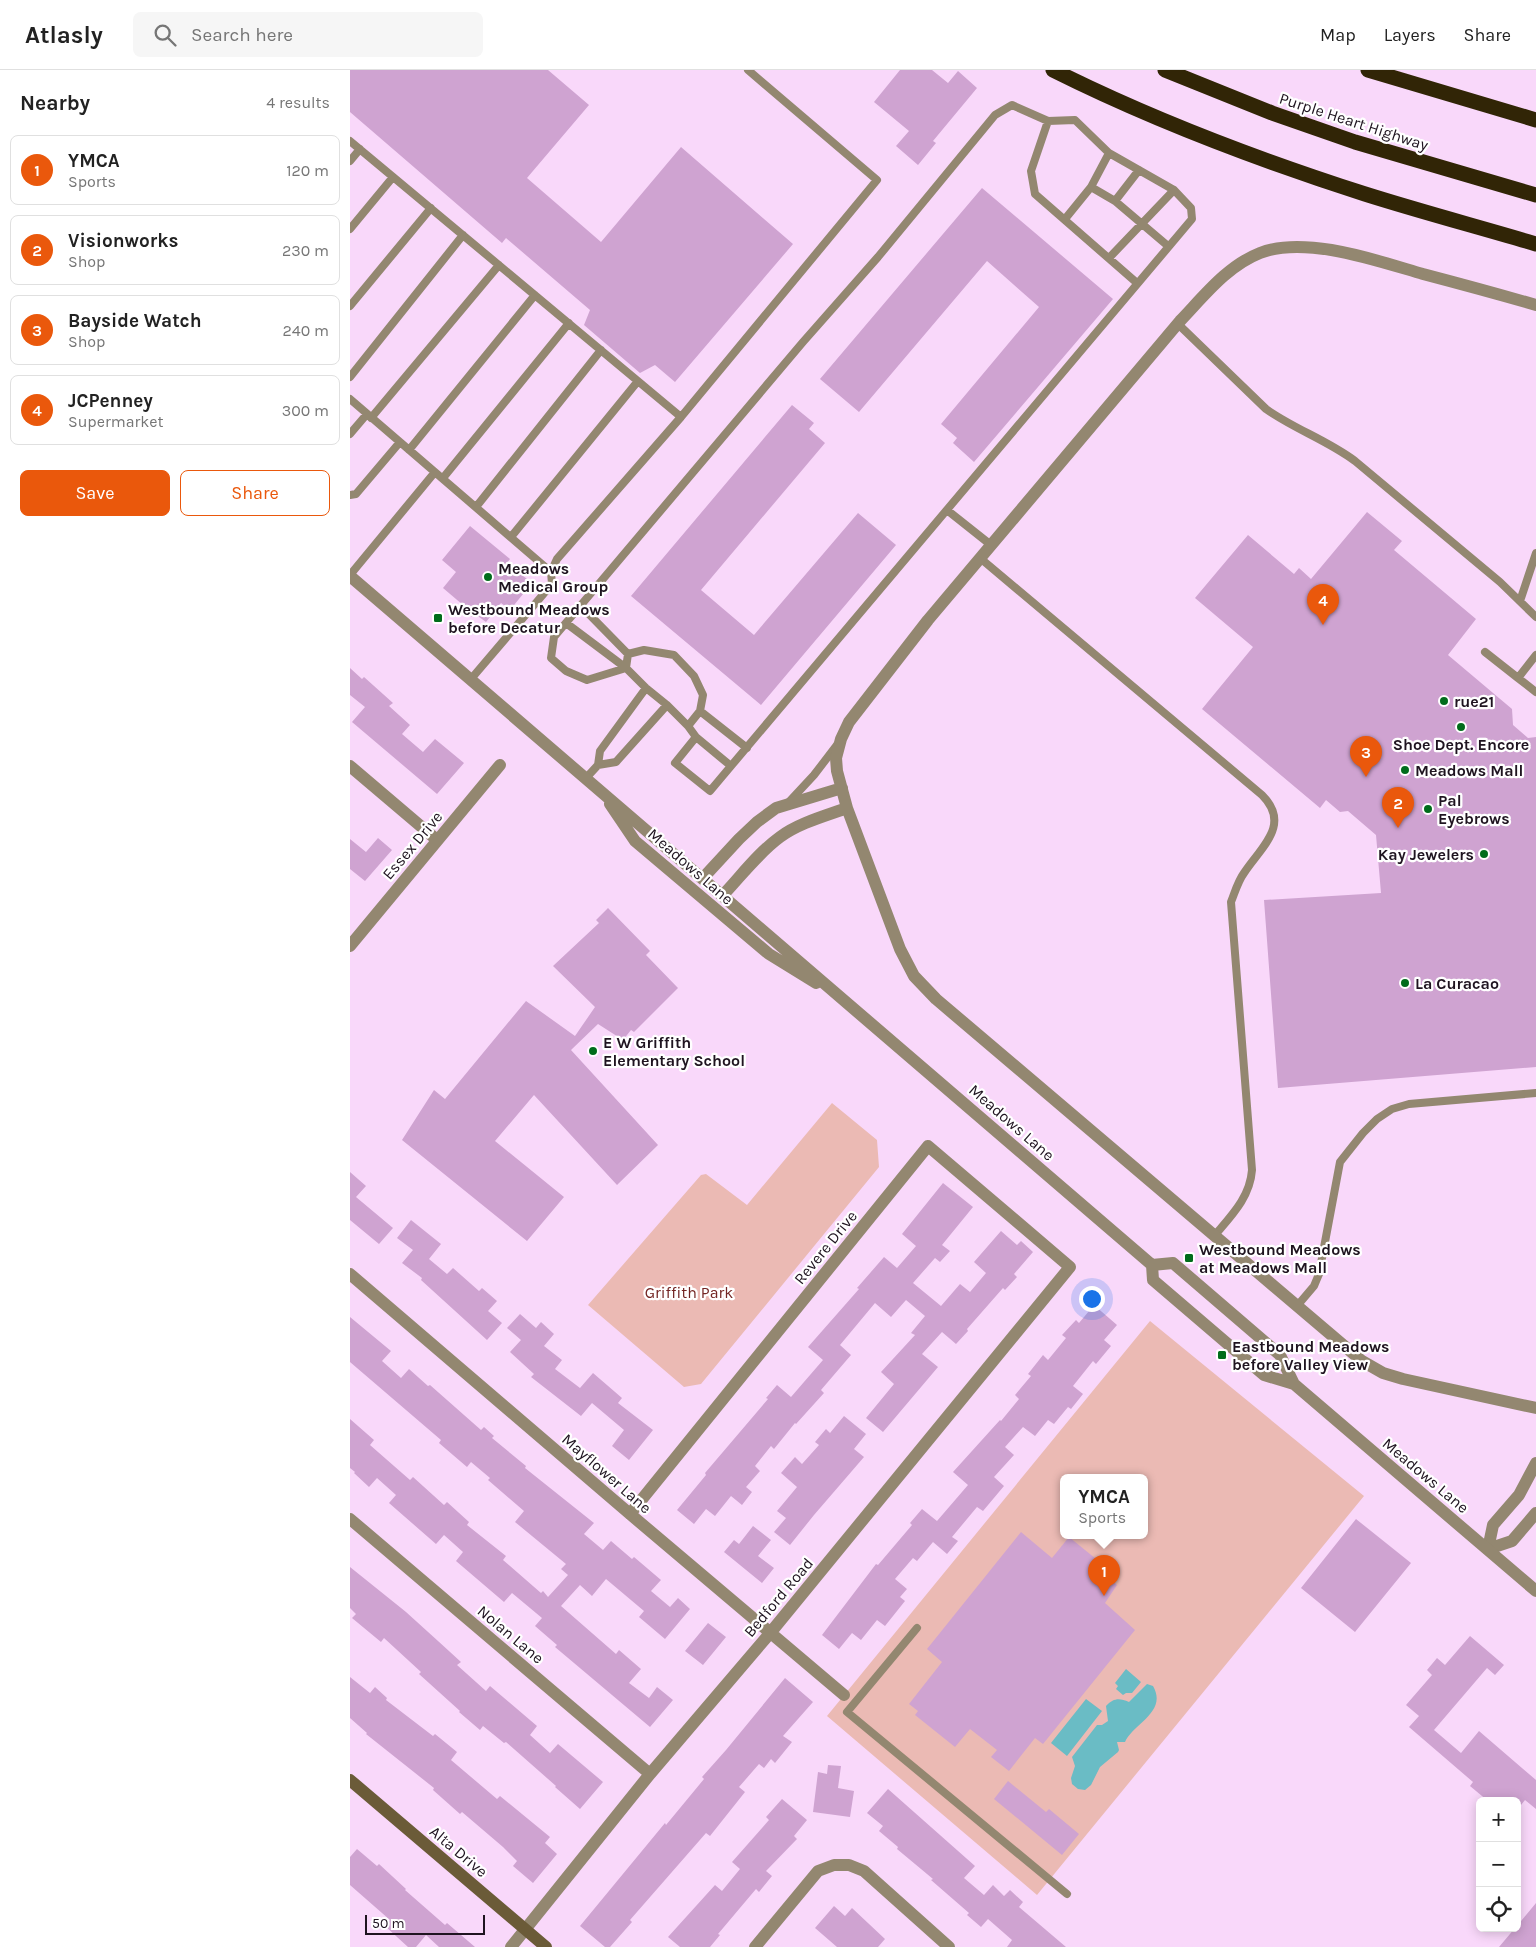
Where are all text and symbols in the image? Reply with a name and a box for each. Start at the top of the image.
search box [133,12,483,57]
text: Atlasly [25,21,103,49]
icon: search [151,21,179,49]
text: Search here [191,24,293,46]
text: Map [1320,24,1356,46]
text: Layers [1384,24,1436,46]
text: Share [1464,24,1511,46]
street label: Purple Heart Highway [1277,88,1431,155]
text: Nearby [20,91,90,115]
text: 4 results [266,93,330,112]
text: YMCA [68,150,120,172]
text: 1 [34,161,40,180]
text: 120 m [286,161,329,180]
text: Sports [68,172,116,191]
text: Visionworks [68,230,178,252]
text: 2 [32,241,42,260]
text: 230 m [282,241,329,260]
text: Shop [68,252,105,271]
text: Bayside Watch [68,310,202,332]
text: 3 [32,321,42,340]
text: 240 m [283,321,329,340]
text: Shop [68,332,105,351]
text: JCPenney [68,390,153,412]
text: 4 [32,401,42,420]
text: 300 m [282,401,329,420]
text: Supermarket [68,412,164,431]
button: Save [20,470,170,516]
button: Share [180,470,330,516]
place label: Meadows Medical Group [498,559,608,596]
marker: Meadows Medical Group [482,571,494,583]
pin: 4 [1307,584,1339,625]
place label: Westbound Meadows before Decatur [448,600,610,637]
marker: Westbound Meadows before Decatur [432,612,444,624]
place label: rue21 [1454,692,1494,711]
marker: rue21 [1438,695,1450,707]
marker: Shoe Dept. Encore [1455,721,1467,733]
place label: Shoe Dept. Encore [1393,735,1529,754]
pin: 3 [1350,736,1382,777]
place label: Meadows Mall [1415,761,1523,780]
marker: Meadows Mall [1399,764,1411,776]
pin: 2 [1382,787,1414,828]
place label: Pal Eyebrows [1438,791,1510,828]
marker: Pal Eyebrows [1422,803,1434,815]
street label: Essex Drive [378,807,446,883]
street label: Meadows Lane [644,824,737,909]
place label: Kay Jewelers [1378,845,1474,864]
marker: Kay Jewelers [1478,848,1490,860]
place label: La Curacao [1415,974,1499,993]
marker: La Curacao [1399,977,1411,989]
place label: E W Griffith Elementary School [603,1033,745,1070]
marker: E W Griffith Elementary School [587,1045,599,1057]
street label: Meadows Lane [965,1080,1058,1165]
street label: Revere Drive [790,1207,861,1288]
place label: Westbound Meadows at Meadows Mall [1199,1240,1361,1277]
marker: Westbound Meadows at Meadows Mall [1183,1252,1195,1264]
park label: Griffith Park [645,1283,733,1302]
your location [1079,1286,1105,1312]
place label: Eastbound Meadows before Valley View [1232,1337,1390,1374]
marker: Eastbound Meadows before Valley View [1216,1349,1228,1361]
street label: Mayflower Lane [558,1429,655,1517]
street label: Meadows Lane [1379,1434,1473,1517]
popup [1060,1474,1148,1539]
text: YMCA [1078,1486,1130,1508]
text: Sports [1078,1508,1126,1527]
street label: Bedford Road [740,1554,817,1641]
pin: 1 [1088,1555,1120,1596]
street label: Nolan Lane [474,1601,548,1668]
map controls [1476,1797,1521,1932]
button: + [1476,1797,1521,1842]
street label: Alta Drive [426,1822,491,1881]
button: − [1476,1842,1521,1887]
button: locate [1476,1887,1521,1932]
scale bar [365,1912,485,1935]
text: 50 m [372,1915,405,1932]

